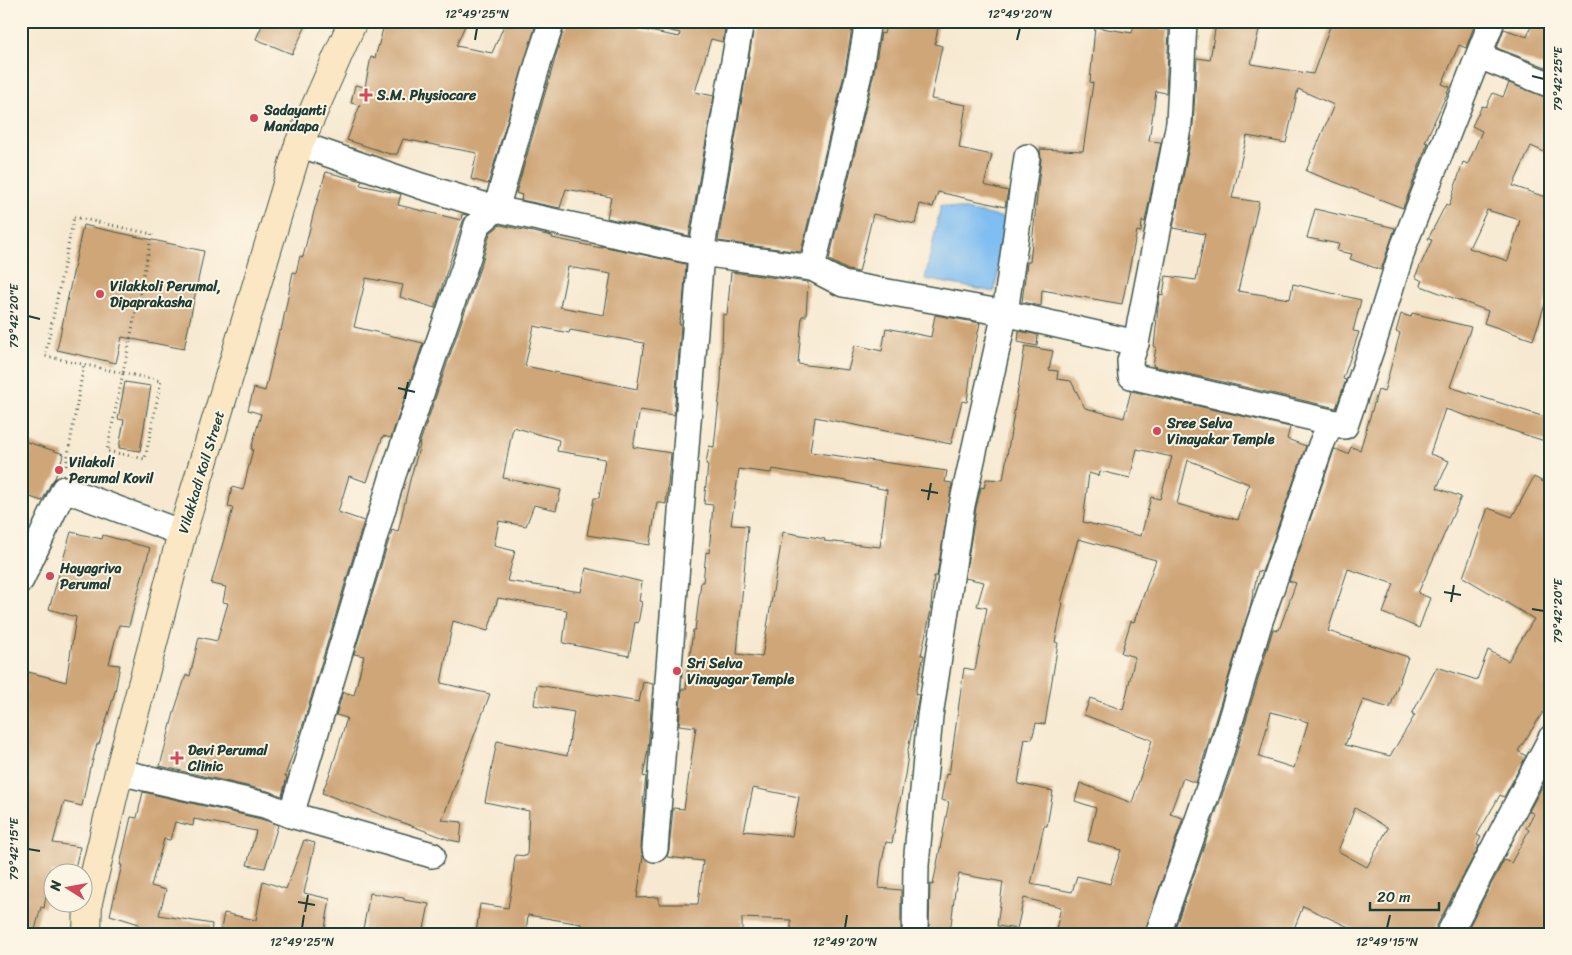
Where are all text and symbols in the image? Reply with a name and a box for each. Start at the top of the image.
text: 12°49'25"N [445,3,510,25]
text: 12°49'20"N [988,3,1053,25]
text: 79°42'25"E [1547,46,1569,111]
place label: S.M. Physiocare [376,83,477,108]
marker: S.M. Physiocare [359,88,373,102]
place label: Sadayanti Mandapa [263,98,327,139]
marker: Sadayanti Mandapa [248,112,260,124]
place label: Vilakkoli Perumal, Dipaprakasha [110,274,221,315]
text: 79°42'20"E [3,282,25,348]
marker: Vilakkoli Perumal, Dipaprakasha [94,288,106,300]
street label: Vilakkadi Koil Street [171,408,232,536]
place label: Sree Selva Vinayakar Temple [1166,411,1275,452]
marker: Sree Selva Vinayakar Temple [1151,425,1163,437]
place label: Vilakoli Perumal Kovil [69,450,154,491]
marker: Vilakoli Perumal Kovil [53,464,65,476]
place label: Hayagriva Perumal [59,556,121,597]
marker: Hayagriva Perumal [44,570,56,582]
text: 79°42'20"E [1547,577,1569,643]
place label: Sri Selva Vinayagar Temple [686,651,794,692]
marker: Sri Selva Vinayagar Temple [671,665,683,677]
place label: Devi Perumal Clinic [187,738,269,779]
marker: Devi Perumal Clinic [170,751,184,765]
text: 79°42'15"E [3,816,25,880]
north arrow [42,862,92,912]
text: N [42,878,69,894]
scale bar [1370,880,1438,912]
text: 20 m [1377,884,1411,910]
text: 12°49'25"N [270,931,335,953]
text: 12°49'20"N [813,931,878,953]
text: 12°49'15"N [1356,931,1419,953]

